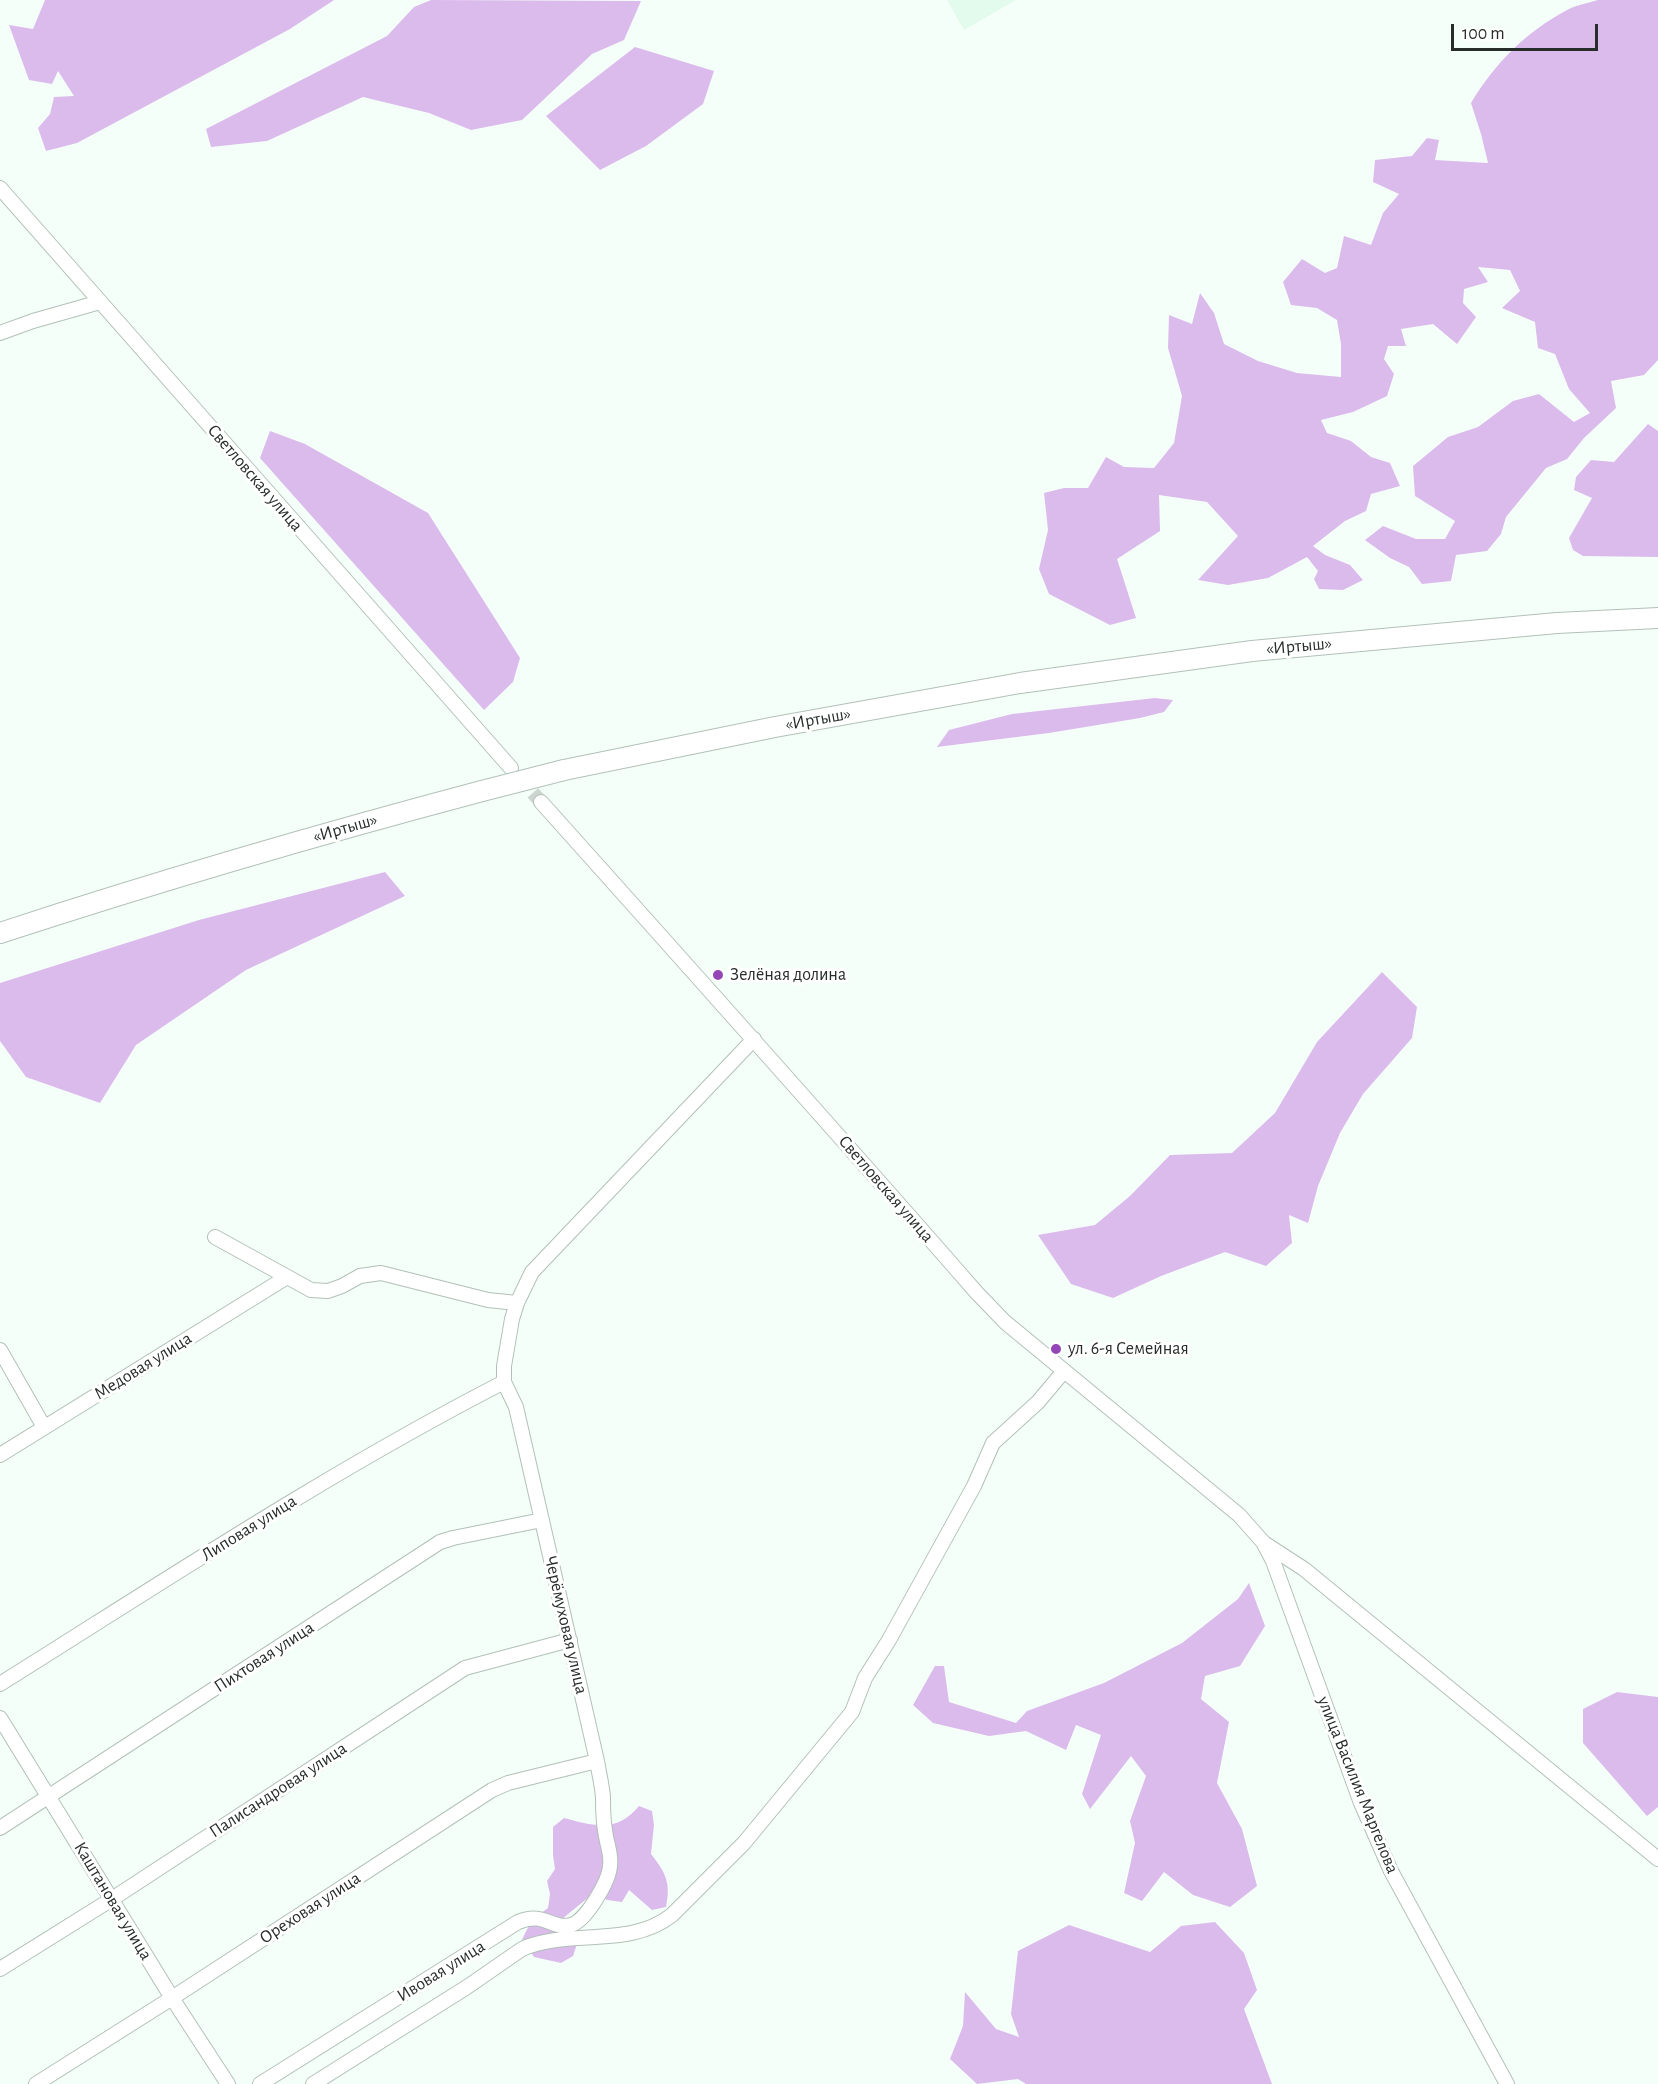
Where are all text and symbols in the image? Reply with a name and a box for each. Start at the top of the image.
scale bar [1454,12,1601,50]
text: 100 m [1462,25,1505,43]
street label: Светловская улица [203,420,307,536]
street label: «Иртыш» [1265,632,1333,660]
street label: «Иртыш» [784,703,852,735]
street label: «Иртыш» [310,808,380,848]
place label: Зелёная долина [730,964,846,986]
marker: Зелёная долина [711,968,725,982]
street label: Светловская улица [834,1131,938,1247]
street label: Медовая улица [90,1327,196,1405]
place label: ул. 6-я Семейная [1068,1338,1189,1360]
marker: ул. 6-я Семейная [1049,1342,1063,1356]
street label: Липовая улица [197,1490,301,1566]
street label: Черёмуховая улица [540,1554,592,1696]
street label: Пихтовая улица [210,1617,318,1697]
street label: улица Василия Маргелова [1313,1693,1403,1877]
street label: Палисандровая улица [205,1737,351,1843]
street label: Каштановая улица [69,1838,157,1964]
street label: Ореховая улица [255,1867,365,1949]
street label: Ивовая улица [393,1935,489,2007]

